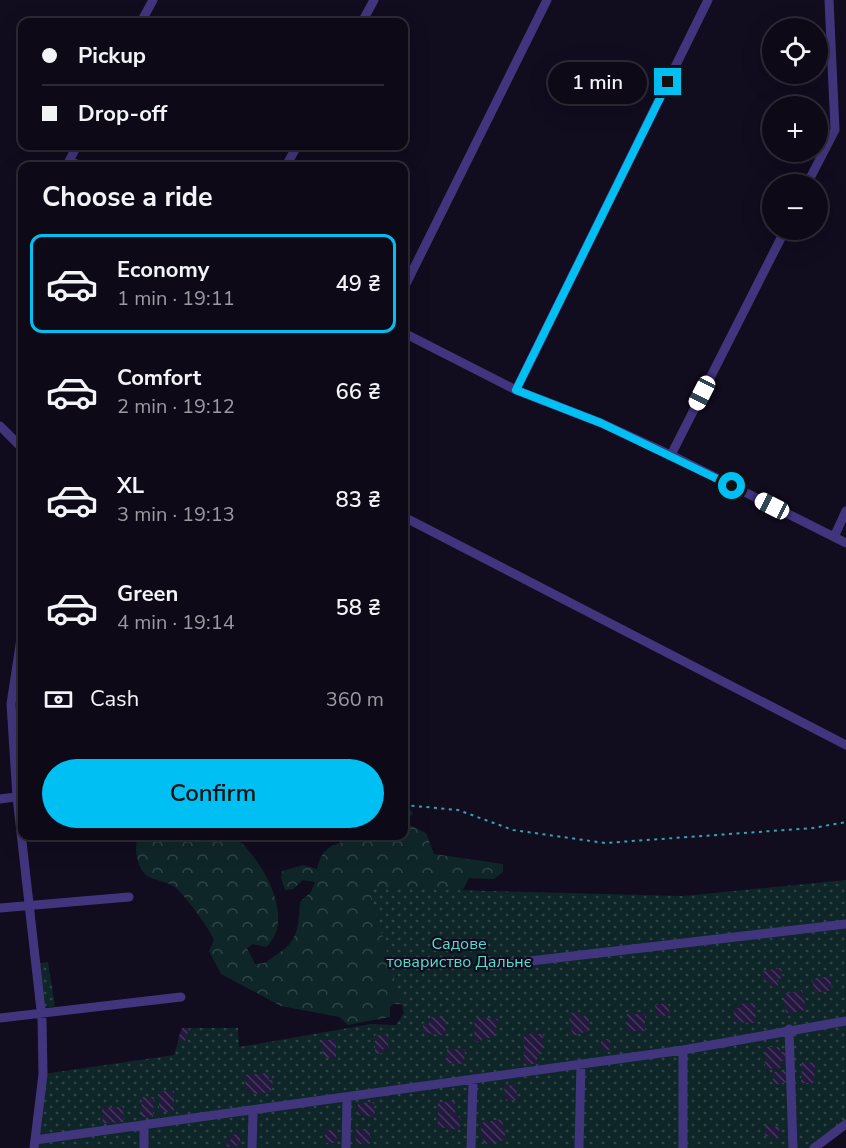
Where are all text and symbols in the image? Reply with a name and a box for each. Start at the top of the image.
map controls [762,18,828,240]
button: locate [762,18,828,84]
text: Pickup [78,41,146,71]
callout: 1 min [548,61,647,103]
route end [654,68,681,95]
text: 1 min [572,69,623,96]
button: + [762,96,828,162]
text: Drop-off [78,99,167,129]
button: − [762,174,828,240]
text: Choose a ride [42,179,213,216]
text: Economy [117,255,209,285]
icon: car [45,257,99,311]
text: 49 ₴ [336,269,381,299]
text: 1 min · 19:11 [117,285,235,312]
text: Comfort [117,363,201,393]
icon: car [45,365,99,419]
car [686,373,718,413]
text: 66 ₴ [336,377,381,407]
text: 2 min · 19:12 [117,393,235,420]
text: XL [117,471,144,501]
route start [718,472,745,499]
icon: car [45,473,99,527]
text: 83 ₴ [336,485,381,515]
car [752,490,792,522]
text: 3 min · 19:13 [117,501,235,528]
text: Green [117,579,178,609]
icon: car [45,581,99,635]
text: 58 ₴ [336,593,381,623]
text: 4 min · 19:14 [117,609,235,636]
icon: cash [42,683,75,716]
text: Cash [90,684,139,714]
text: 360 m [326,686,384,713]
button: Confirm [42,759,384,828]
park label: Садове товариство Дальнє [386,933,532,973]

